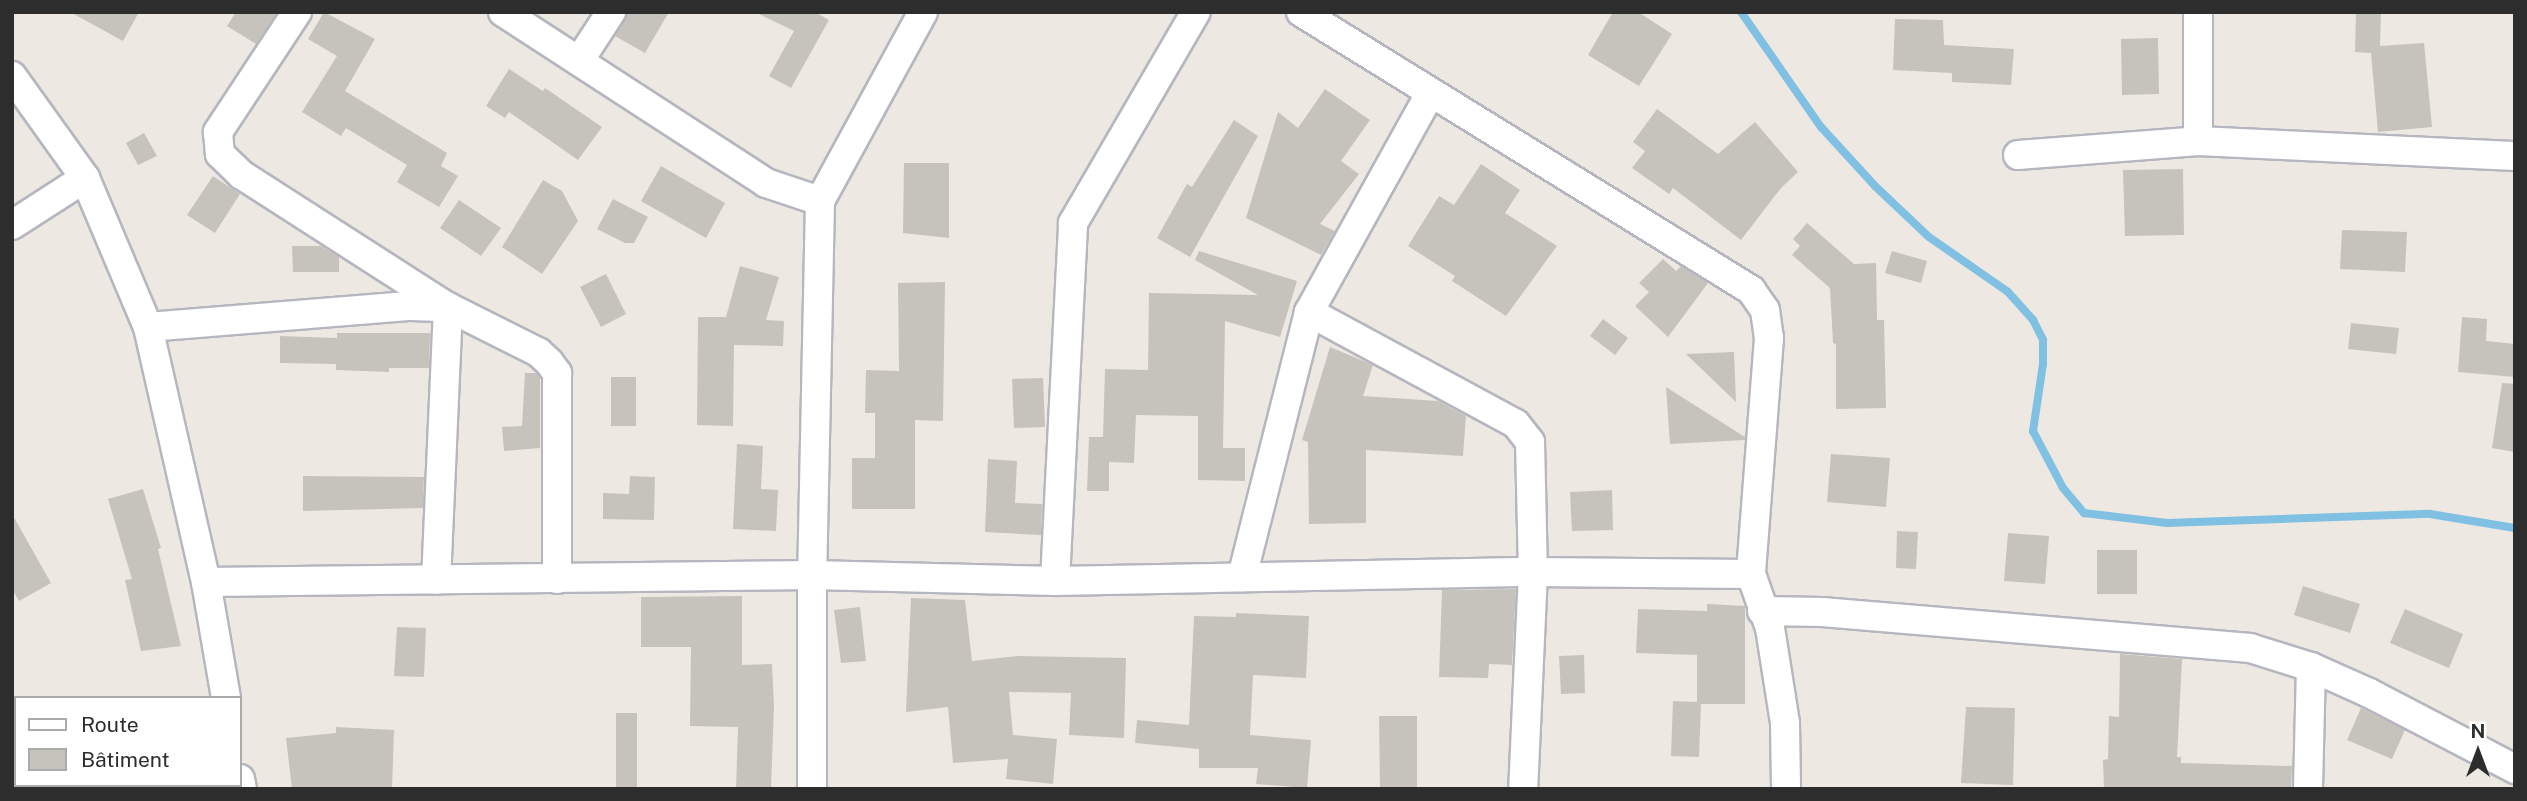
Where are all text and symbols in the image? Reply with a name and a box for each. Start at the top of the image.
legend [14,696,242,787]
text: Route [81,712,139,737]
north arrow [2443,717,2513,787]
text: N [2471,720,2485,742]
text: Bâtiment [81,747,170,772]

